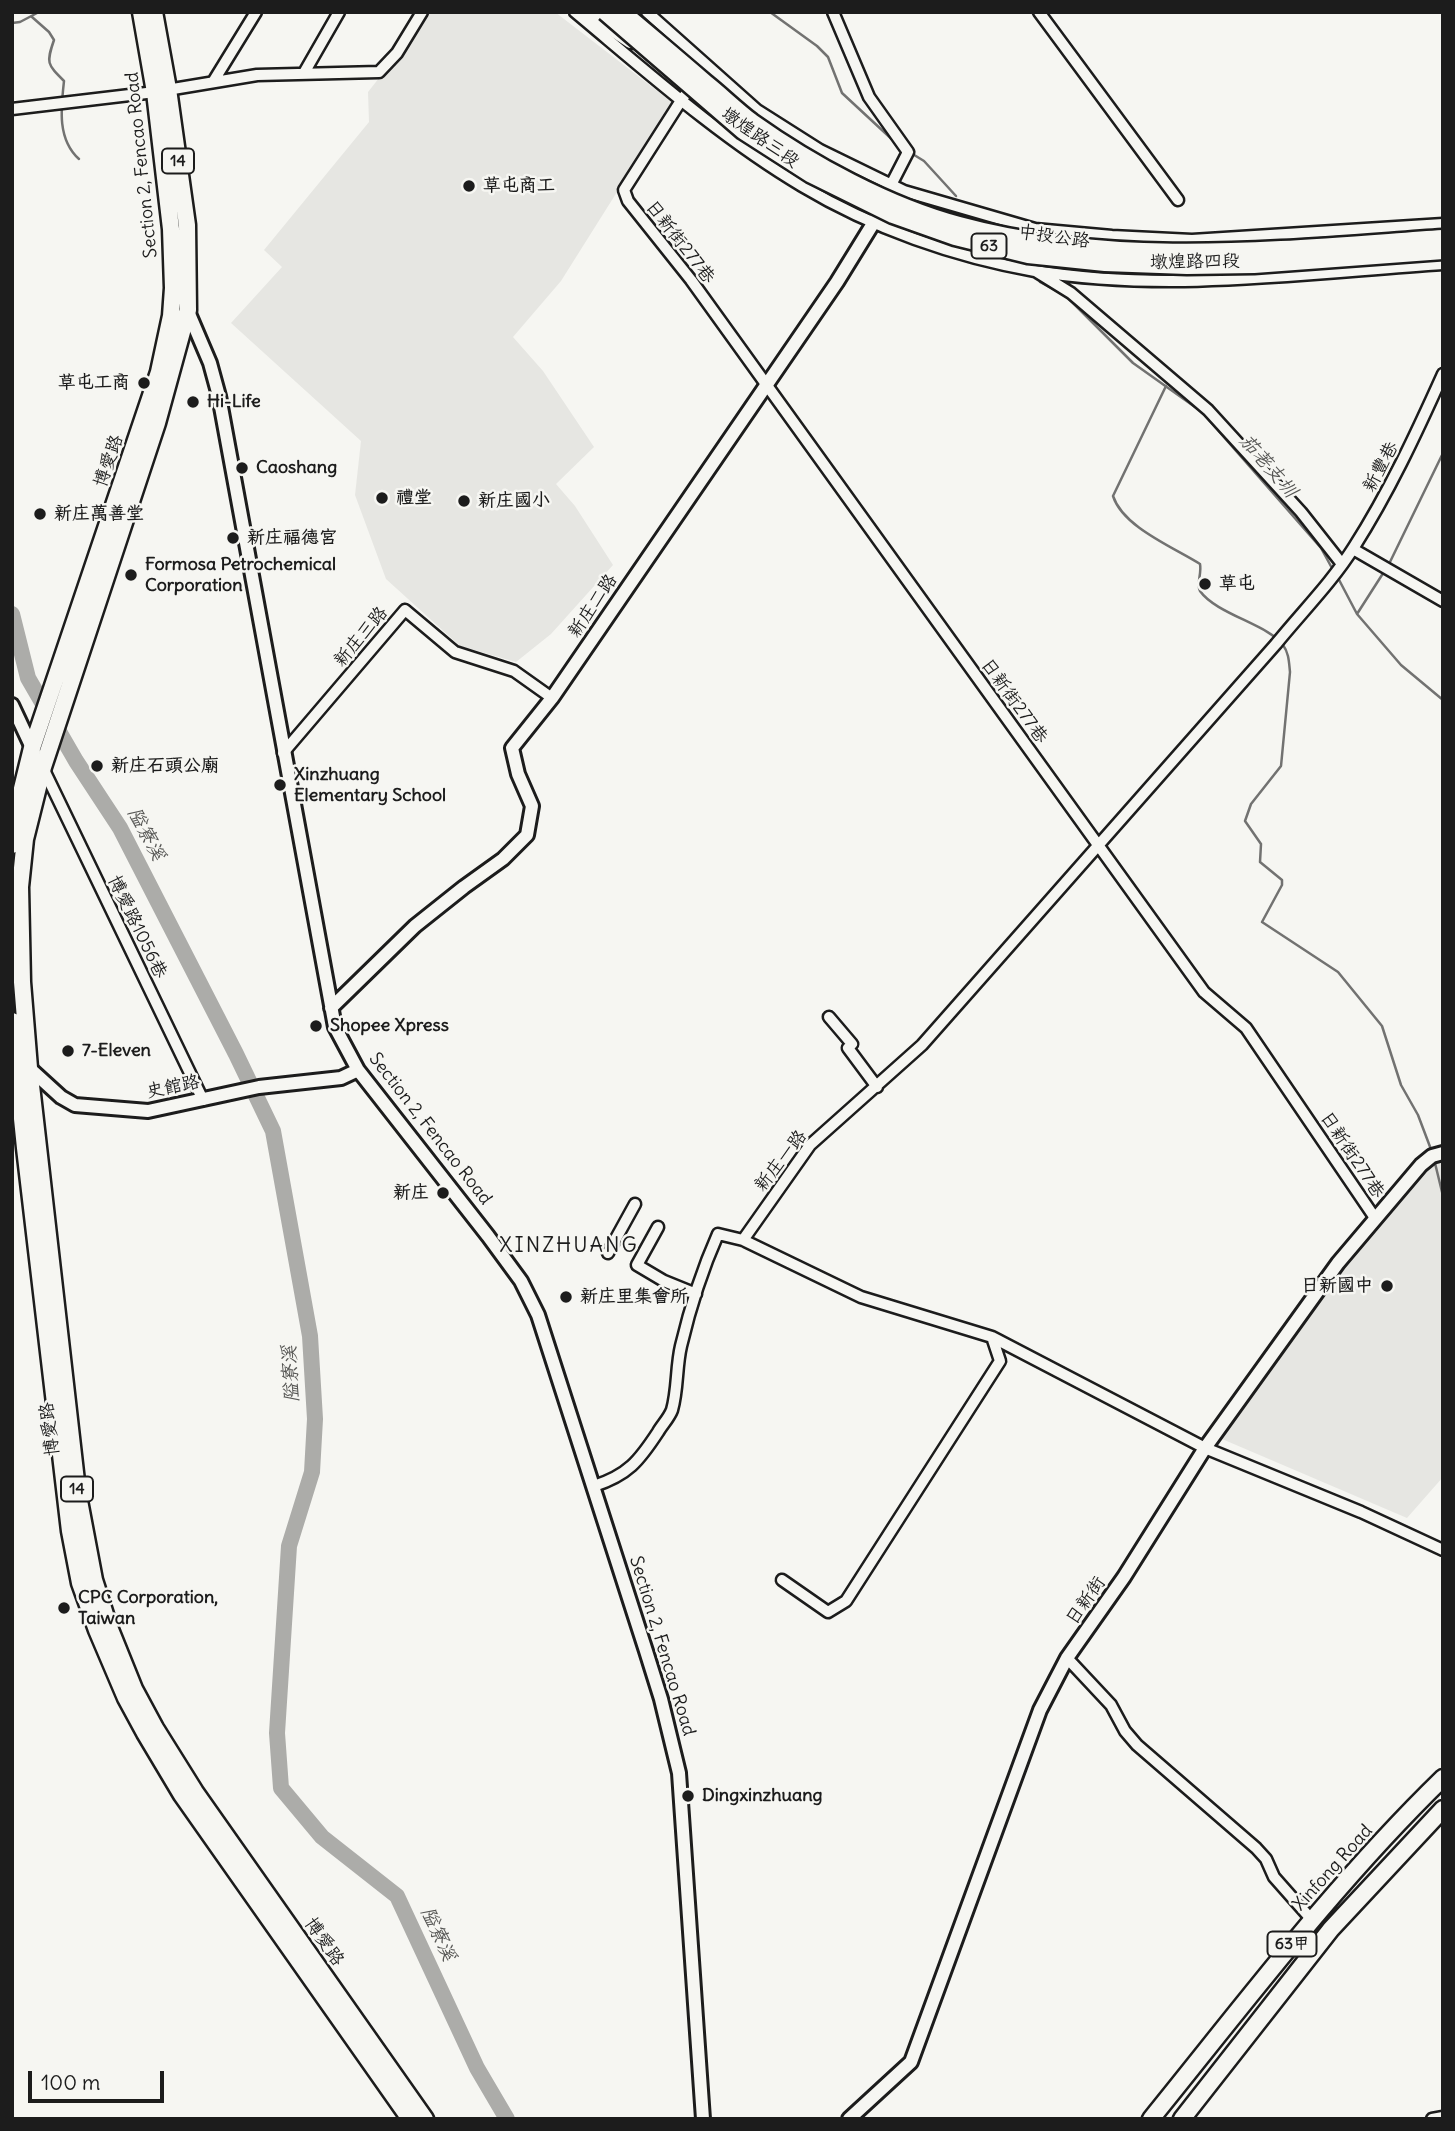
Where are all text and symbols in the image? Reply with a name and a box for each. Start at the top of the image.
street label: Section 2, Fencao Road [121,71,163,259]
street label: 墩煌路三段 [717,103,803,173]
road number: 14 [162,148,194,174]
place label: 草屯商工 [483,175,555,197]
marker: 草屯商工 [461,178,477,194]
street label: 日新街277巷 [641,196,719,288]
street label: 中投公路 [1017,221,1091,253]
road number: 63 [972,234,1006,258]
street label: 墩煌路四段 [1150,250,1240,274]
place label: 草屯工商 [58,372,130,394]
marker: 草屯工商 [136,375,152,391]
place label: Hi-Life [207,391,261,413]
marker: Hi-Life [185,394,201,410]
water label: 茄荖支圳 [1234,430,1302,502]
street label: 博愛路 [90,432,128,490]
street label: 新豐巷 [1359,438,1403,496]
place label: Caoshang [256,457,337,479]
marker: Caoshang [234,460,250,476]
place label: 禮堂 [396,487,432,509]
marker: 禮堂 [374,490,390,506]
place label: 新庄國小 [478,490,550,512]
marker: 新庄國小 [456,493,472,509]
place label: 新庄萬善堂 [54,503,144,525]
marker: 新庄萬善堂 [32,506,48,522]
place label: 新庄福德宮 [247,527,337,549]
marker: 新庄福德宮 [225,530,241,546]
place label: Formosa Petrochemical Corporation [145,554,336,596]
marker: Formosa Petrochemical Corporation [123,567,139,583]
street label: 新庄二路 [564,570,622,642]
place label: 草屯 [1219,573,1255,595]
marker: 草屯 [1197,576,1213,592]
street label: 新庄三路 [330,602,392,672]
street label: 日新街277巷 [976,654,1052,748]
place label: 新庄石頭公廟 [111,755,219,777]
marker: 新庄石頭公廟 [89,758,105,774]
place label: Xinzhuang Elementary School [294,764,446,806]
marker: Xinzhuang Elementary School [272,777,288,793]
water label: 隘寮溪 [123,803,169,865]
street label: 博愛路1056巷 [103,872,171,982]
place label: Shopee Xpress [330,1015,449,1037]
marker: Shopee Xpress [308,1018,324,1034]
place label: 7-Eleven [82,1040,151,1062]
marker: 7-Eleven [60,1043,76,1059]
street label: Section 2, Fencao Road [364,1049,496,1209]
street label: 史館路 [144,1071,202,1103]
street label: 日新街277巷 [1315,1108,1389,1202]
street label: 新庄一路 [750,1126,812,1196]
place label: 新庄 [393,1182,429,1204]
marker: 新庄 [435,1185,451,1201]
district label: XINZHUANG [500,1233,638,1259]
place label: 日新國中 [1301,1275,1373,1297]
marker: 日新國中 [1379,1278,1395,1294]
place label: 新庄里集會所 [580,1286,688,1308]
marker: 新庄里集會所 [558,1289,574,1305]
water label: 隘寮溪 [278,1345,304,1403]
street label: 博愛路 [36,1401,64,1457]
road number: 14 [61,1476,93,1502]
street label: Section 2, Fencao Road [624,1553,700,1739]
street label: 日新街 [1062,1573,1110,1629]
place label: CPC Corporation, Taiwan [78,1587,218,1630]
marker: CPC Corporation, Taiwan [56,1600,72,1616]
place label: Dingxinzhuang [702,1785,823,1807]
marker: Dingxinzhuang [680,1788,696,1804]
street label: Xinfong Road [1289,1821,1377,1915]
water label: 隘寮溪 [416,1903,460,1965]
street label: 博愛路 [300,1914,348,1970]
road number: 63甲 [1268,1932,1316,1956]
scale bar [32,2058,168,2102]
text: 100 m [41,2069,100,2096]

